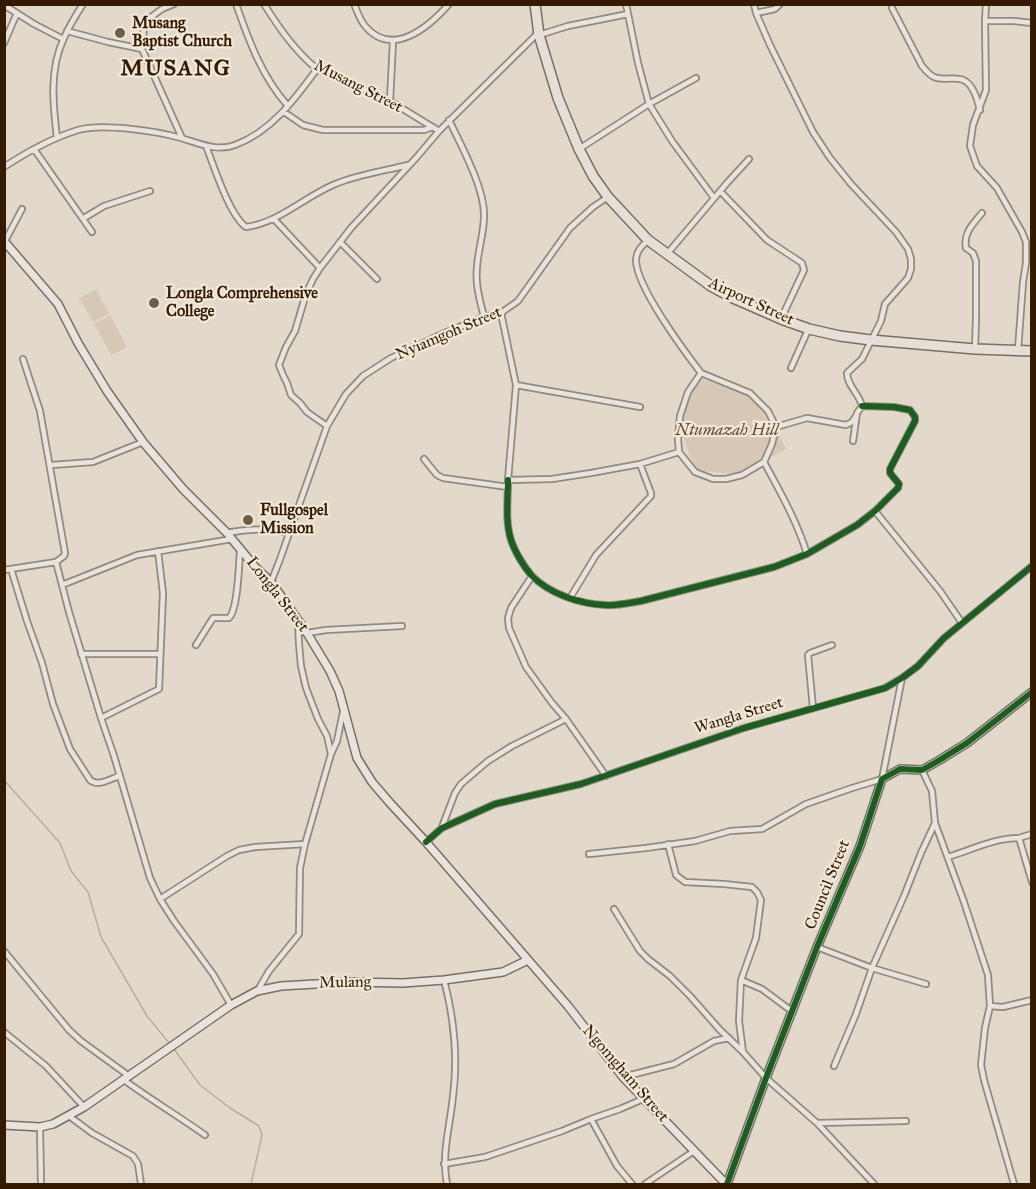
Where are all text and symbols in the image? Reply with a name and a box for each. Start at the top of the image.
place label: Musang Baptist Church [132,14,232,52]
marker: Musang Baptist Church [113,26,127,40]
street label: Musang Street [311,56,405,118]
district label: MUSANG [121,57,231,83]
street label: Airport Street [705,274,797,330]
place label: Longla Comprehensive College [166,284,318,322]
marker: Longla Comprehensive College [147,296,161,310]
street label: Nyiamgoh Street [393,303,505,365]
park label: Ntumazah Hill [675,421,779,441]
place label: Fullgospel Mission [260,501,328,539]
marker: Fullgospel Mission [241,513,255,527]
street label: Longla Street [242,553,312,637]
street label: Wangla Street [692,693,786,739]
street label: Council Street [801,837,855,933]
street label: Mulang [319,973,371,993]
street label: Ngomgham Street [578,1022,672,1126]

